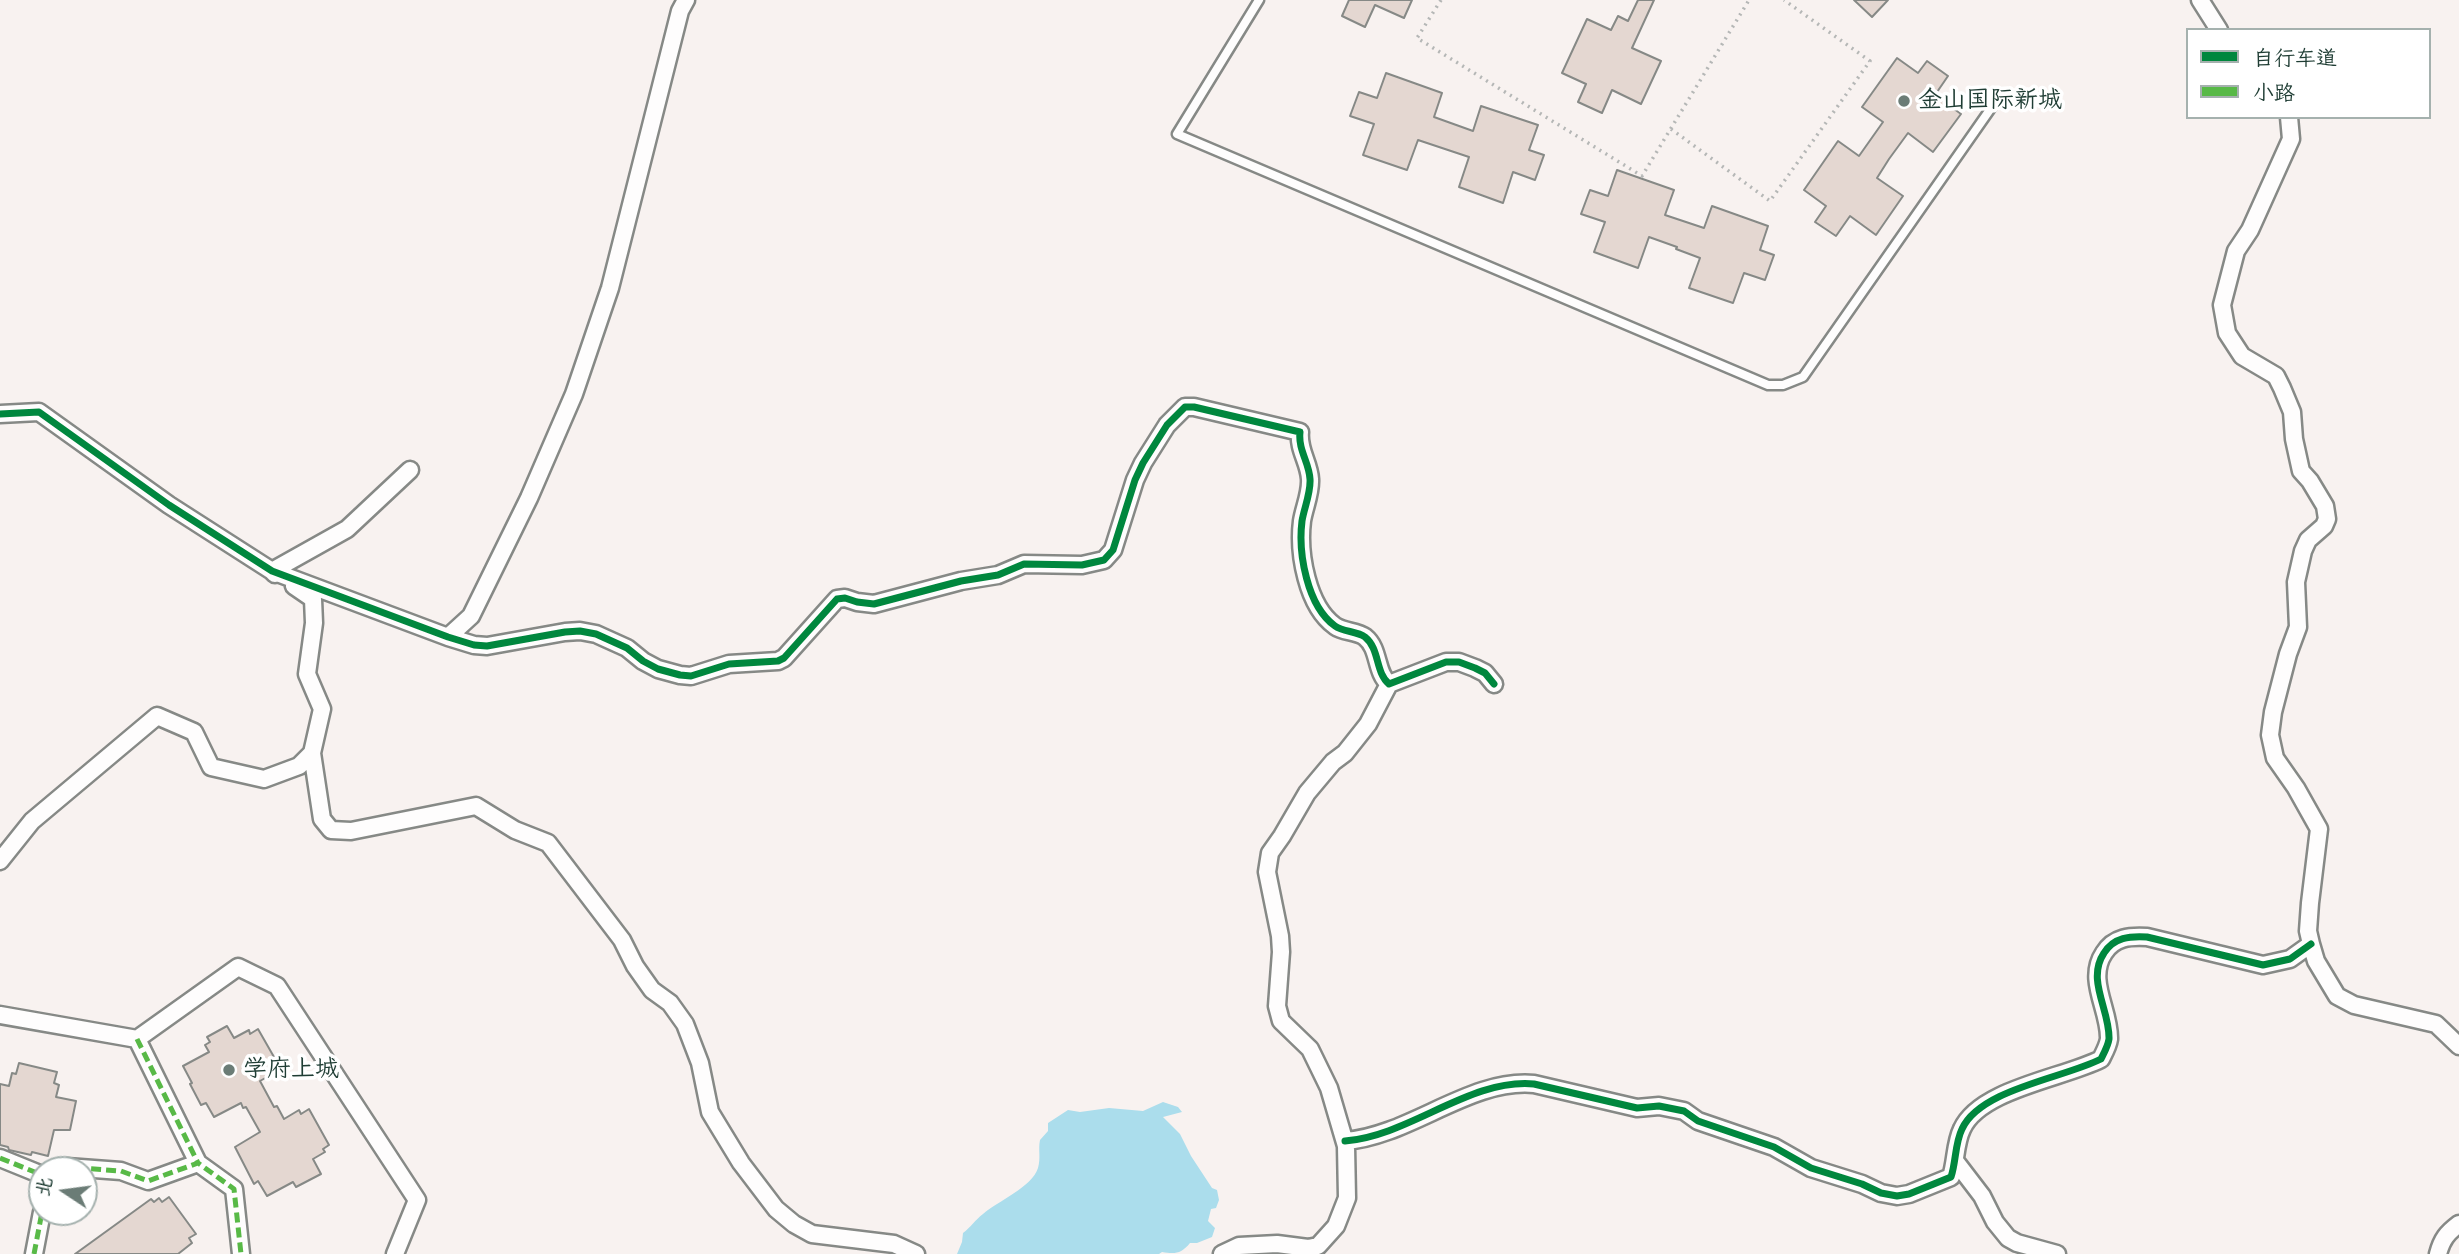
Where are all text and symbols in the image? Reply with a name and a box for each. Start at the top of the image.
legend [2186,28,2431,119]
text: 自行车道 [2253,45,2337,70]
text: 小路 [2253,80,2295,105]
place label: 金山国际新城 [1918,87,2062,115]
marker: 金山国际新城 [1896,93,1912,109]
place label: 学府上城 [243,1056,339,1084]
marker: 学府上城 [221,1062,237,1078]
north arrow [28,1156,98,1226]
text: 北 [31,1175,57,1198]

